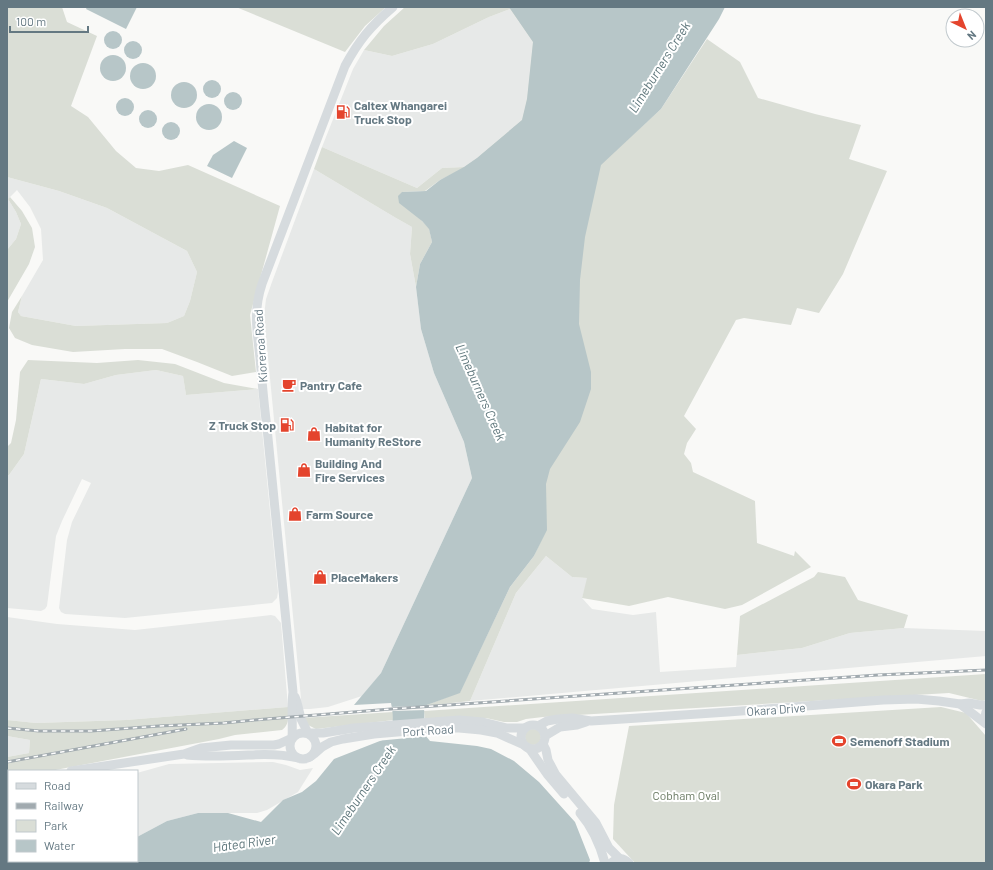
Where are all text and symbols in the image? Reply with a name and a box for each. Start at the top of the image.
scale bar [10,8,88,34]
north arrow [945,8,985,48]
text: 100 m [16,14,46,28]
water label: Limeburners Creek [625,18,694,115]
text: N [965,28,979,43]
place label: Caltex Whangarei Truck Stop [354,98,447,126]
fuel station icon: Caltex Whangarei Truck Stop [335,104,351,120]
street label: Kioreroa Road [250,309,270,383]
water label: Limeburners Creek [453,341,510,443]
cafe icon: Pantry Cafe [281,377,297,393]
place label: Pantry Cafe [300,378,362,392]
fuel station icon: Z Truck Stop [279,417,295,433]
place label: Z Truck Stop [209,418,276,432]
place label: Habitat for Humanity ReStore [325,420,422,448]
shop icon: Habitat for Humanity ReStore [306,426,322,442]
place label: Building And Fire Services [315,456,385,484]
shop icon: Building And Fire Services [296,462,312,478]
shop icon: Farm Source [287,506,303,522]
place label: Farm Source [306,507,374,521]
shop icon: PlaceMakers [312,569,328,585]
place label: PlaceMakers [331,570,398,584]
street label: Okara Drive [746,700,806,718]
street label: Port Road [402,721,454,739]
sports icon: Semenoff Stadium [831,733,847,749]
place label: Semenoff Stadium [850,734,949,748]
water label: Limeburners Creek [327,742,399,838]
legend [8,770,138,862]
sports icon: Okara Park [846,776,862,792]
place label: Okara Park [865,777,923,791]
text: Road [44,778,71,792]
park label: Cobham Oval [652,788,720,802]
text: Railway [44,798,84,812]
text: Park [44,818,68,832]
water label: Hātea River [212,831,277,855]
text: Water [44,838,76,852]

